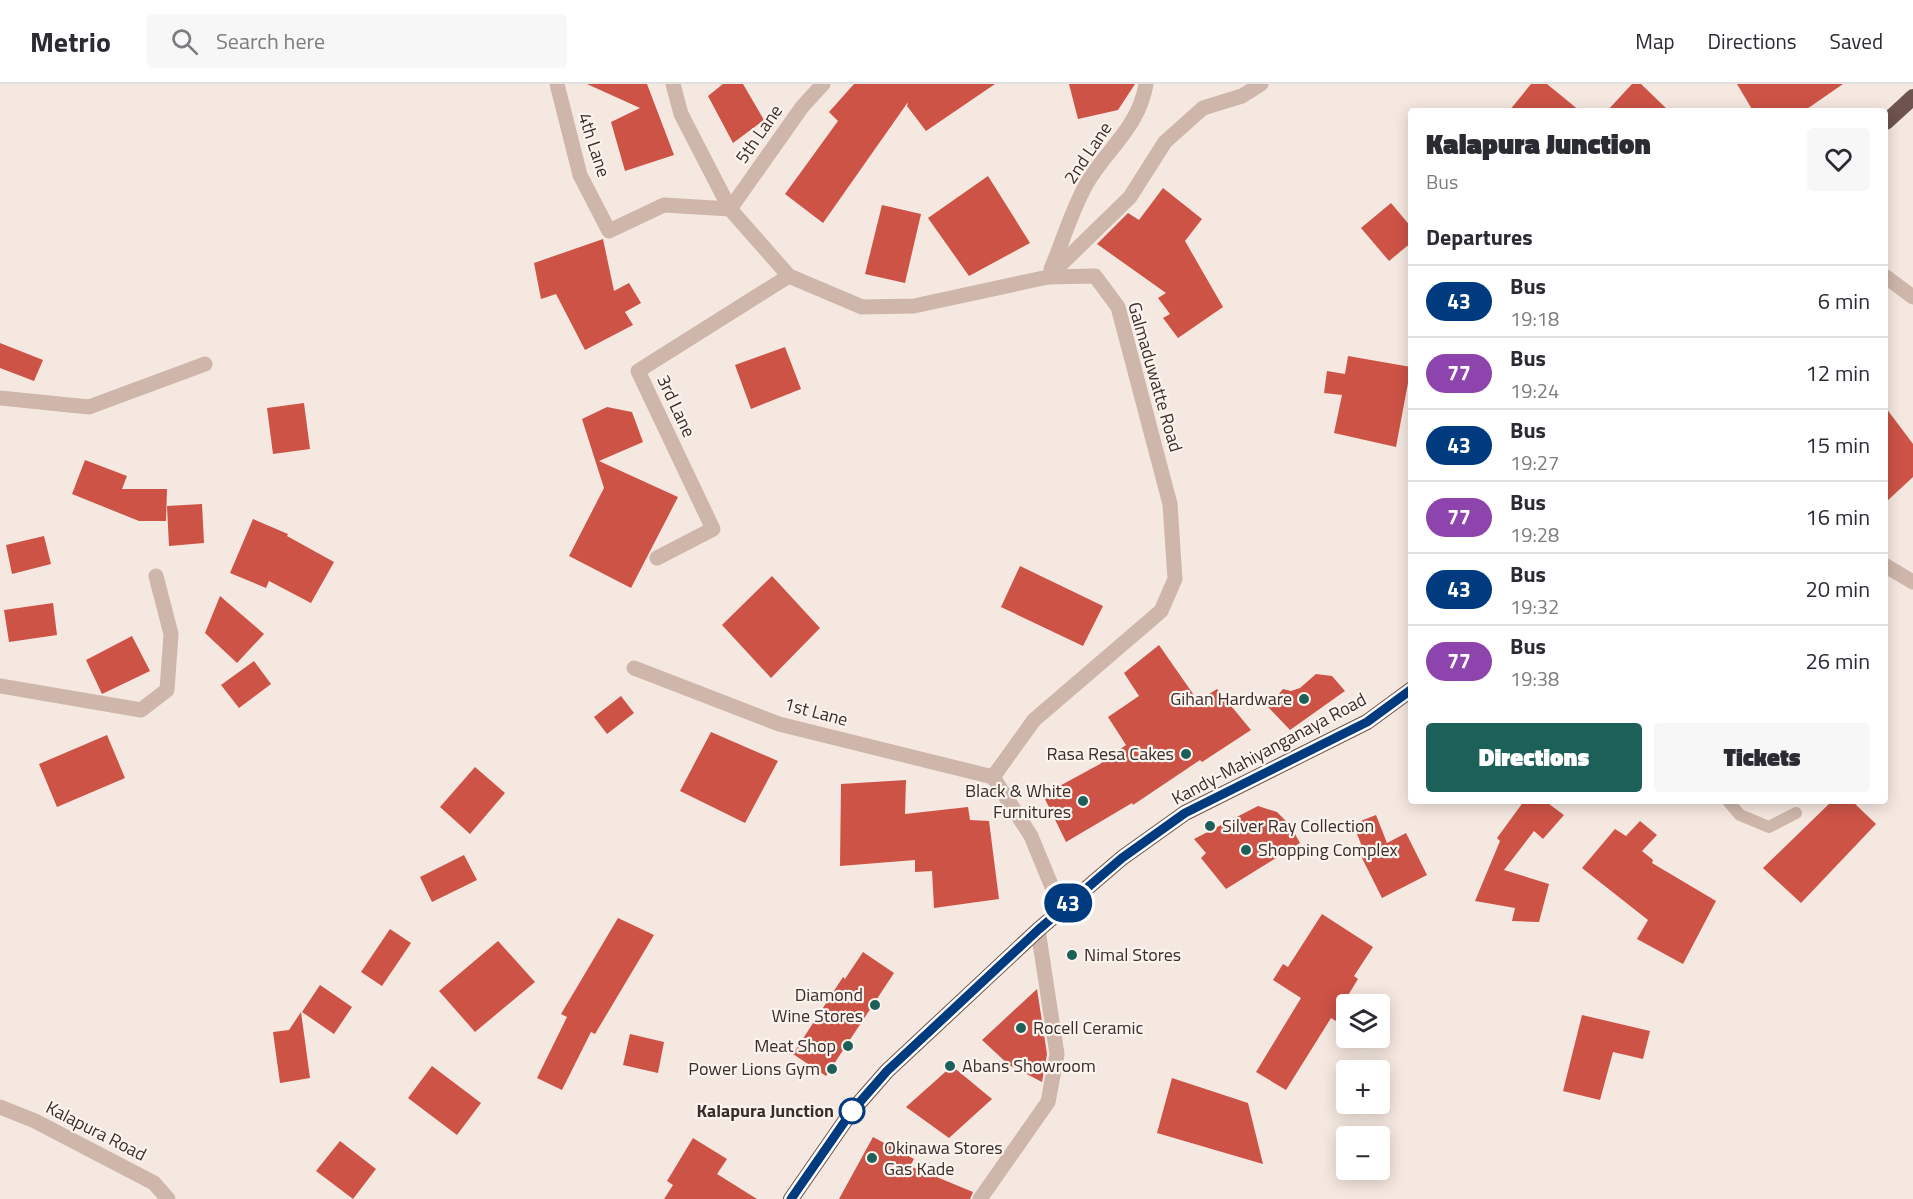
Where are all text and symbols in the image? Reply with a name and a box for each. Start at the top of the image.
search box [147,14,567,68]
text: Metrio [30,20,111,63]
text: Search here [216,24,325,58]
icon: search [168,25,201,58]
text: Map [1635,25,1675,57]
text: Directions [1708,25,1797,57]
text: Saved [1830,25,1883,57]
street label: 5th Lane [728,99,789,169]
street label: 4th Lane [571,109,618,181]
street label: 2nd Lane [1057,116,1118,189]
text: Kalapura Junction [1426,122,1651,165]
button: heart [1807,128,1870,191]
text: Bus [1426,166,1458,197]
text: Departures [1426,220,1533,254]
text: Bus [1510,269,1546,303]
text: 6 min [1818,284,1870,318]
text: 43 [1447,285,1471,317]
street label: Galmaduwatte Road [1121,299,1190,455]
text: 19:18 [1510,303,1559,334]
text: Bus [1510,341,1546,375]
text: 12 min [1805,356,1870,390]
text: 77 [1447,357,1471,389]
street label: 3rd Lane [650,370,703,441]
text: 19:24 [1510,375,1559,406]
text: Bus [1510,413,1546,447]
text: 15 min [1805,428,1870,462]
text: 43 [1447,429,1471,461]
text: 19:27 [1510,447,1559,478]
text: Bus [1510,485,1546,519]
text: 16 min [1805,500,1870,534]
text: 77 [1447,501,1471,533]
text: 19:28 [1510,519,1559,550]
text: Bus [1510,557,1546,591]
text: 20 min [1805,572,1870,606]
text: 43 [1447,573,1471,605]
text: 19:32 [1510,591,1559,622]
text: Bus [1510,629,1546,663]
text: 26 min [1805,644,1870,678]
text: 77 [1447,645,1471,677]
text: 19:38 [1510,663,1559,694]
place label: Gihan Hardware [1170,685,1292,712]
street label: Kandy-Mahiyanganaya Road [1167,686,1371,811]
street label: 1st Lane [781,690,851,733]
marker: Gihan Hardware [1297,692,1311,706]
button: Directions [1426,723,1642,792]
button: Tickets [1654,723,1870,792]
place label: Rasa Resa Cakes [1047,740,1174,767]
marker: Rasa Resa Cakes [1179,747,1193,761]
place label: Black & White Furnitures [965,777,1071,825]
marker: Black & White Furnitures [1076,794,1090,808]
place label: Silver Ray Collection [1222,812,1374,839]
marker: Silver Ray Collection [1203,819,1217,833]
place label: Shopping Complex [1258,836,1398,863]
marker: Shopping Complex [1239,843,1253,857]
line badge: 43 [1041,884,1095,922]
text: 43 [1056,887,1080,919]
place label: Nimal Stores [1084,941,1181,968]
marker: Nimal Stores [1065,948,1079,962]
place label: Diamond Wine Stores [771,981,863,1029]
map controls [1336,994,1390,1180]
button: layers [1336,994,1390,1048]
marker: Diamond Wine Stores [868,998,882,1012]
place label: Rocell Ceramic [1033,1014,1143,1041]
marker: Rocell Ceramic [1014,1021,1028,1035]
place label: Meat Shop [754,1032,836,1059]
marker: Meat Shop [841,1039,855,1053]
place label: Abans Showroom [962,1052,1096,1079]
place label: Power Lions Gym [688,1055,820,1082]
marker: Abans Showroom [943,1059,957,1073]
button: + [1336,1060,1390,1114]
marker: Power Lions Gym [825,1062,839,1076]
street label: Kalapura Road [41,1094,151,1167]
place label: Kalapura Junction [696,1097,834,1124]
marker: Kalapura Junction [839,1098,865,1124]
button: − [1336,1126,1390,1180]
place label: Okinawa Stores Gas Kade [884,1134,1003,1182]
marker: Okinawa Stores Gas Kade [865,1151,879,1165]

